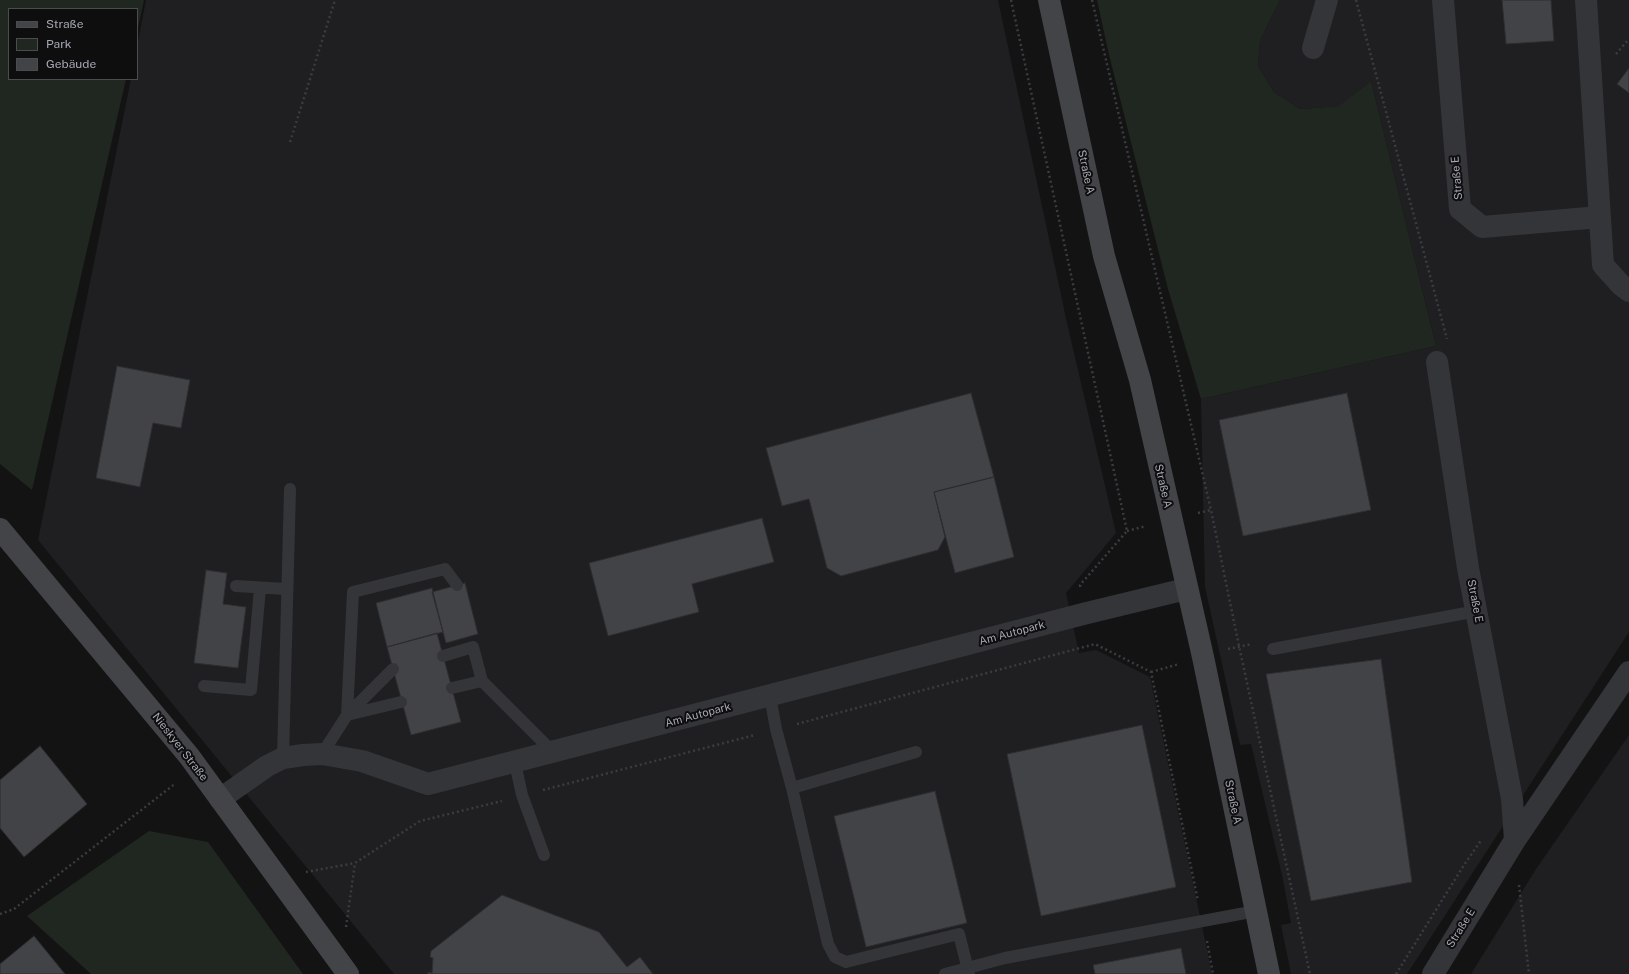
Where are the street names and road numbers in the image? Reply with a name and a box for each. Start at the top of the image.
street label: Straße A [1075,149,1097,195]
street label: Straße E [1449,156,1465,200]
street label: Straße A [1152,463,1174,509]
street label: Straße E [1464,578,1486,624]
street label: Am Autopark [978,618,1046,648]
street label: Am Autopark [664,700,732,730]
street label: Nieskyer Straße [149,710,211,784]
street label: Straße A [1222,779,1244,825]
street label: Straße E [1444,906,1478,950]

